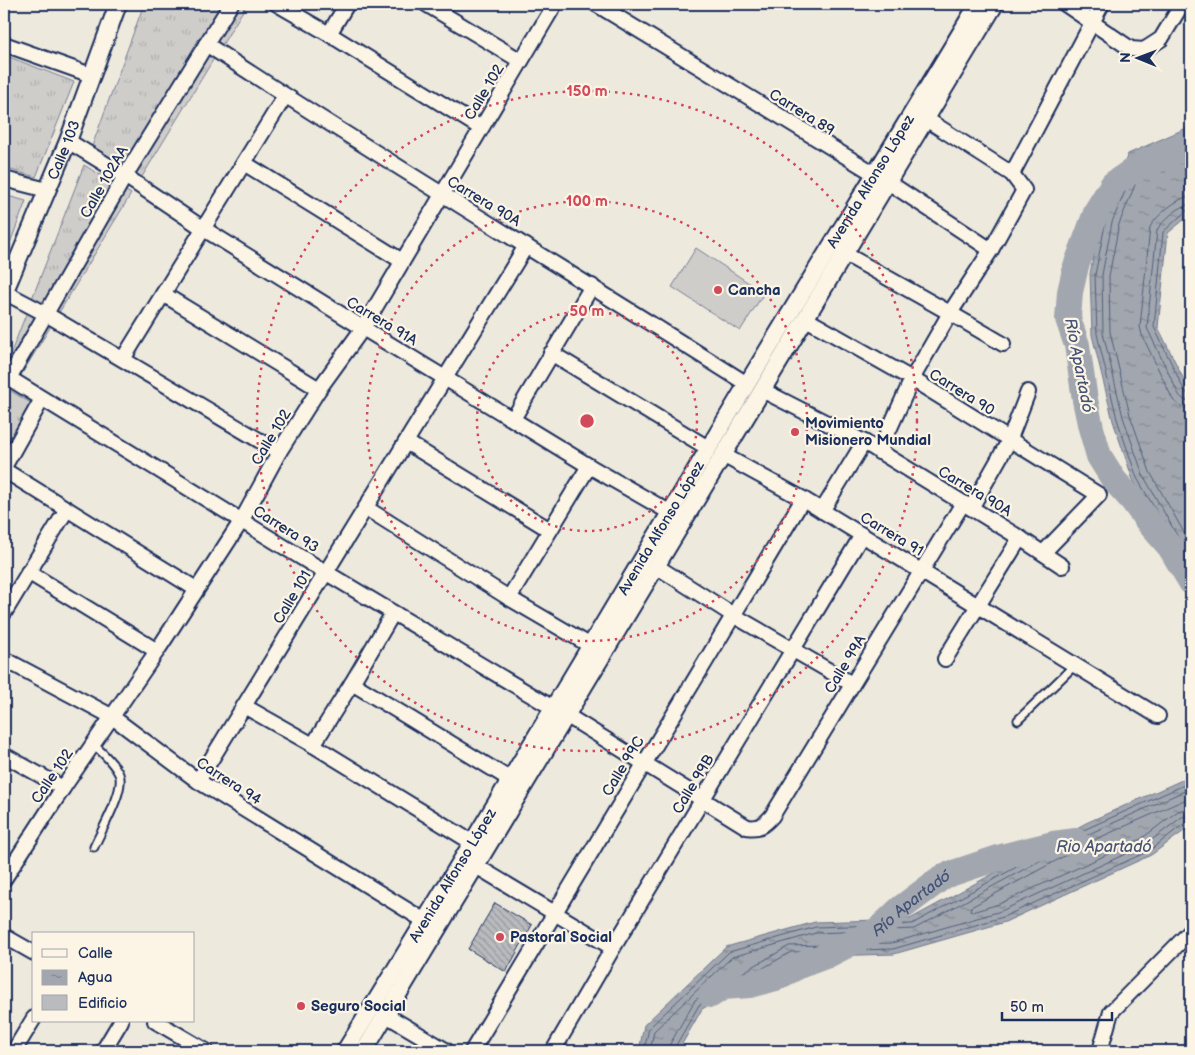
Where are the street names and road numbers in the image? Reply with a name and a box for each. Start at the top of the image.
street label: Calle 102 [460,61,509,124]
street label: Carrera 89 [765,85,838,140]
street label: Avenida Alfonso López [823,111,919,252]
street label: Calle 103 [44,118,85,183]
street label: Calle 102AA [76,142,133,222]
street label: Carrera 90A [443,172,525,231]
street label: Carrera 91A [343,293,422,351]
street label: Carrera 90 [925,365,998,420]
street label: Calle 102 [247,406,296,469]
street label: Avenida Alfonso López [614,457,709,599]
street label: Carrera 90A [934,462,1016,521]
street label: Carrera 93 [249,502,322,557]
street label: Carrera 91 [857,508,927,561]
street label: Calle 101 [269,567,316,627]
street label: Calle 99A [820,631,871,697]
street label: Calle 99C [598,733,649,800]
street label: Calle 102 [27,745,78,807]
street label: Calle 99B [668,751,719,818]
street label: Carrera 94 [192,753,265,810]
street label: Avenida Alfonso López [405,805,501,946]

